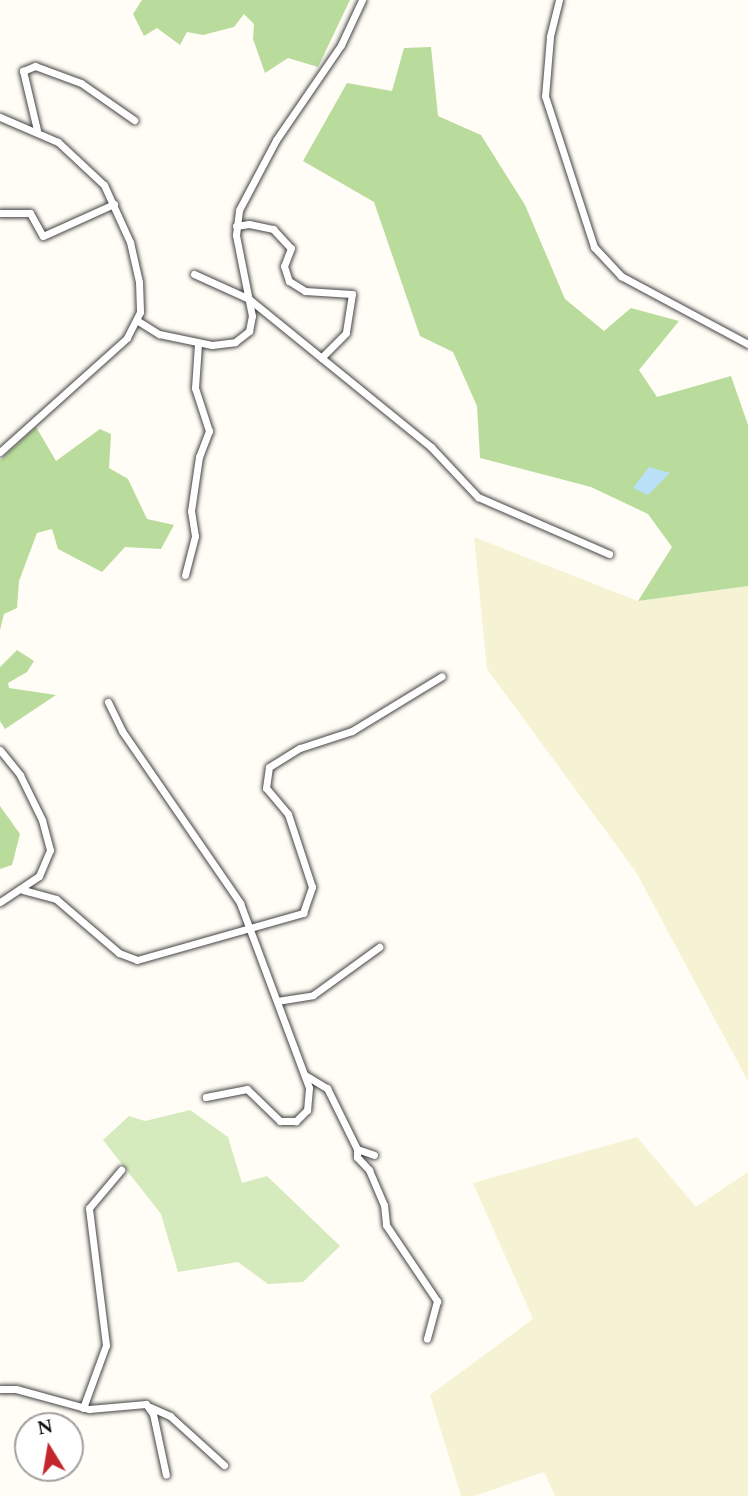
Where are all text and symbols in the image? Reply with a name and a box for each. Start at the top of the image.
north arrow [14,1412,84,1482]
text: N [35,1412,56,1444]

